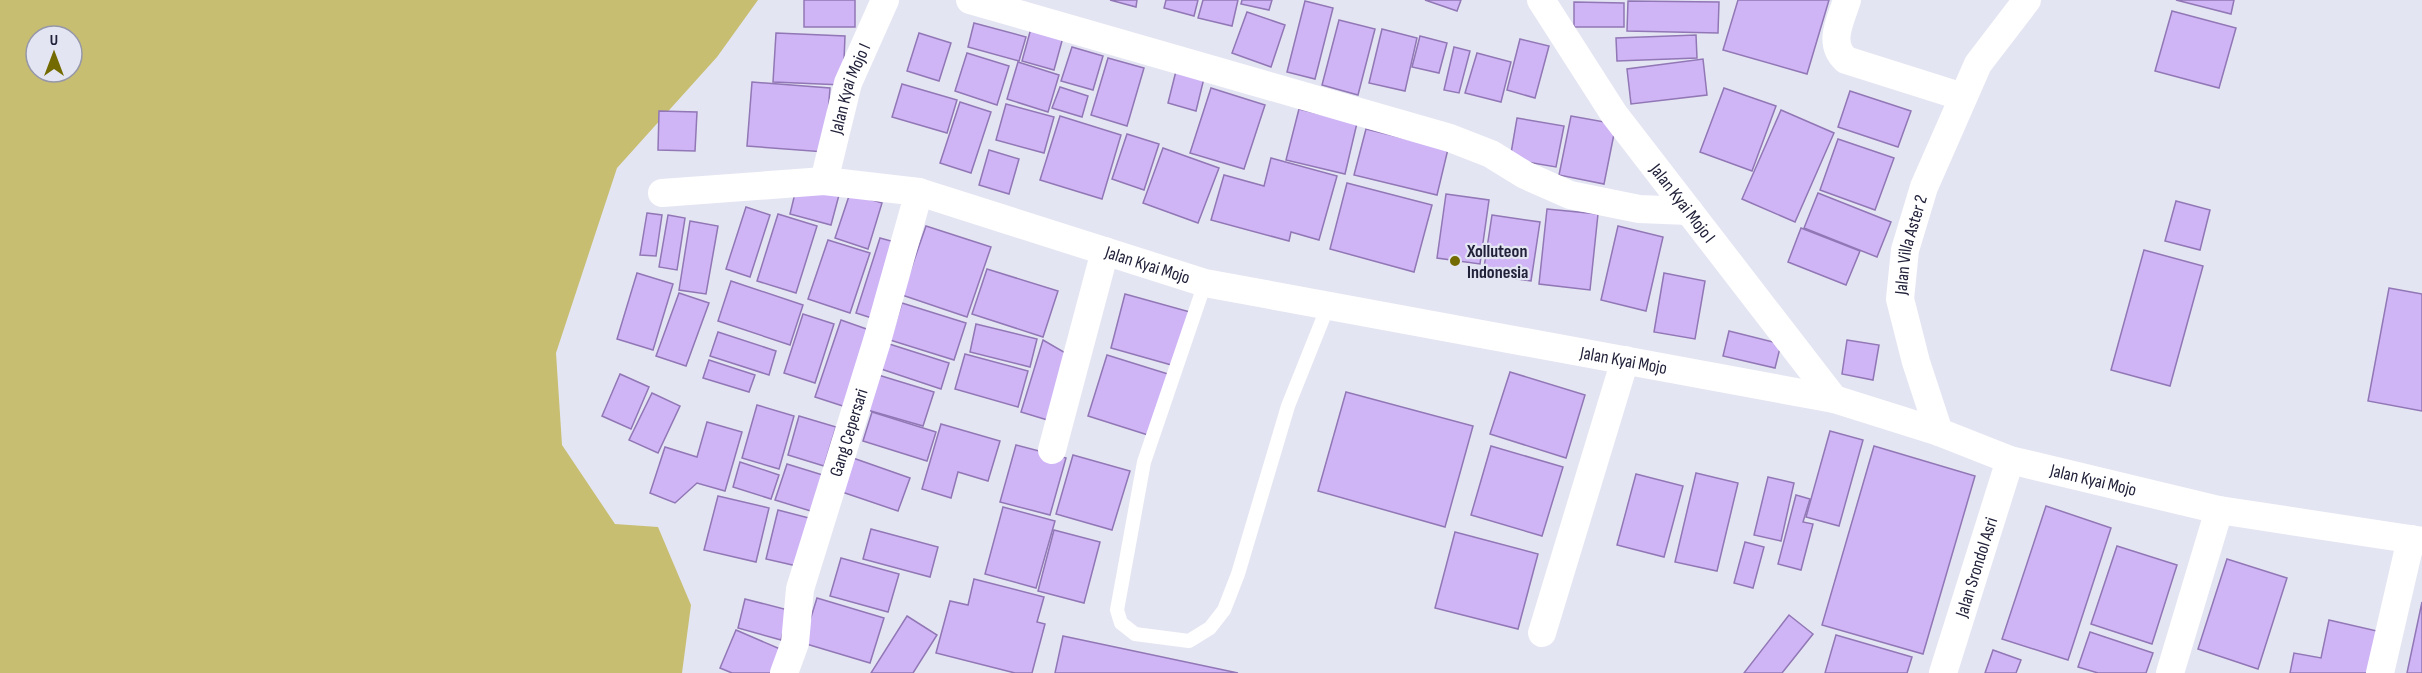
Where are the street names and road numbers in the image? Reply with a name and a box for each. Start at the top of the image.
street label: Jalan Kyai Mojo I [826,40,875,137]
street label: Jalan Kyai Mojo I [1645,159,1720,247]
street label: Jalan Villa Aster 2 [1890,193,1932,297]
street label: Jalan Kyai Mojo [1101,242,1193,289]
street label: Jalan Kyai Mojo [1577,342,1669,379]
street label: Gang Cepersari [826,386,873,479]
street label: Jalan Kyai Mojo [2047,460,2139,501]
street label: Jalan Srondol Asri [1951,515,2002,621]

